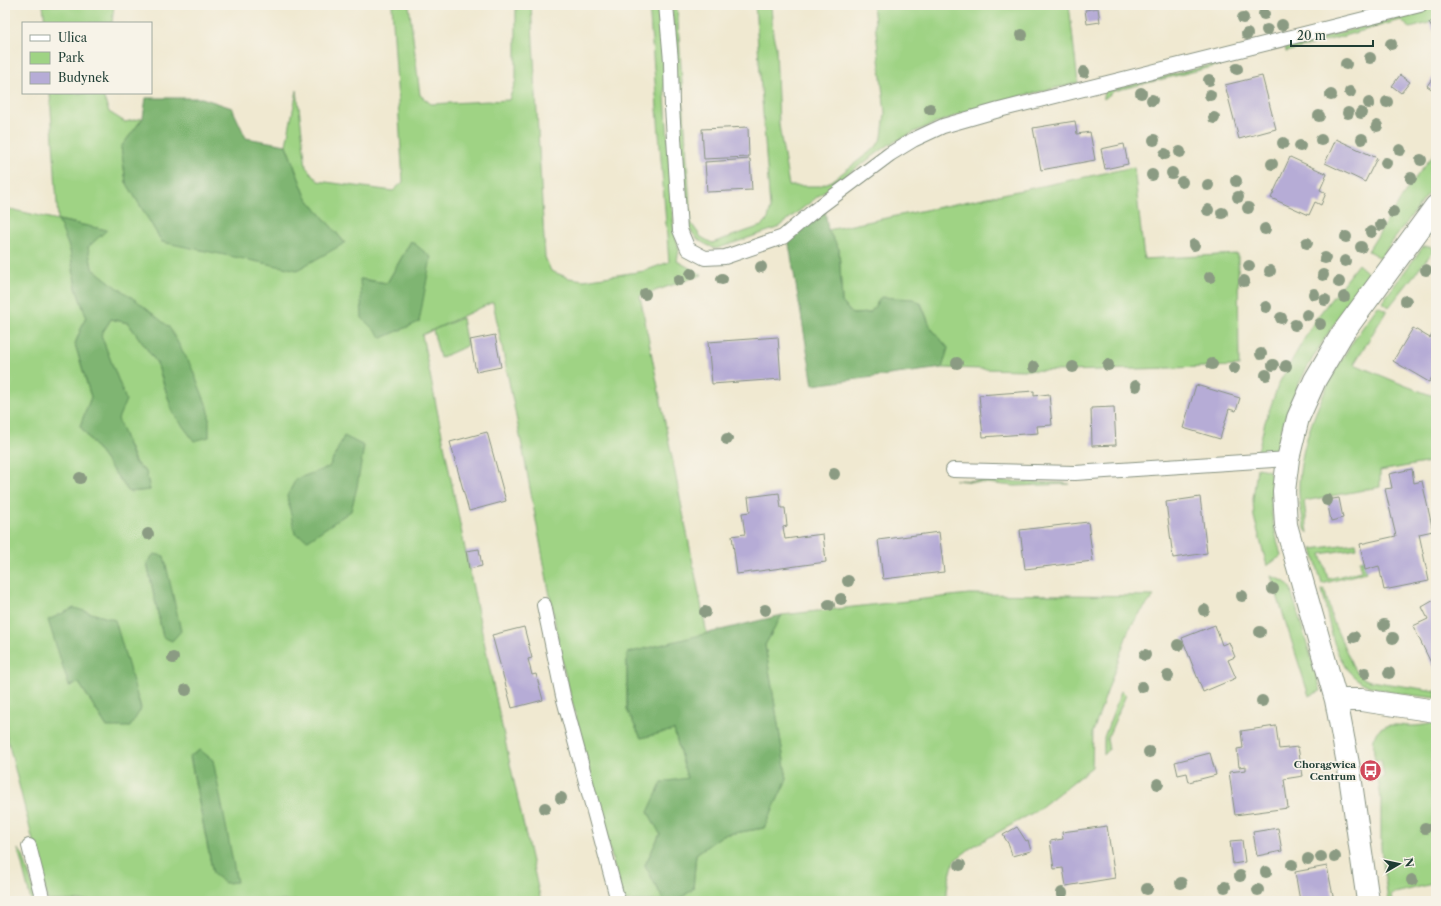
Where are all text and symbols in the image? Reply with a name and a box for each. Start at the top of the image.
legend [22,22,152,94]
scale bar [1291,22,1373,48]
text: 20 m [1297,28,1326,43]
text: Ulica [58,30,88,45]
text: Park [58,50,85,65]
text: Budynek [58,70,110,85]
bus stop icon: Chorągwica Centrum [1358,757,1384,783]
place label: Chorągwica Centrum [1294,758,1356,783]
north arrow [1379,844,1419,884]
text: N [1401,857,1417,869]

